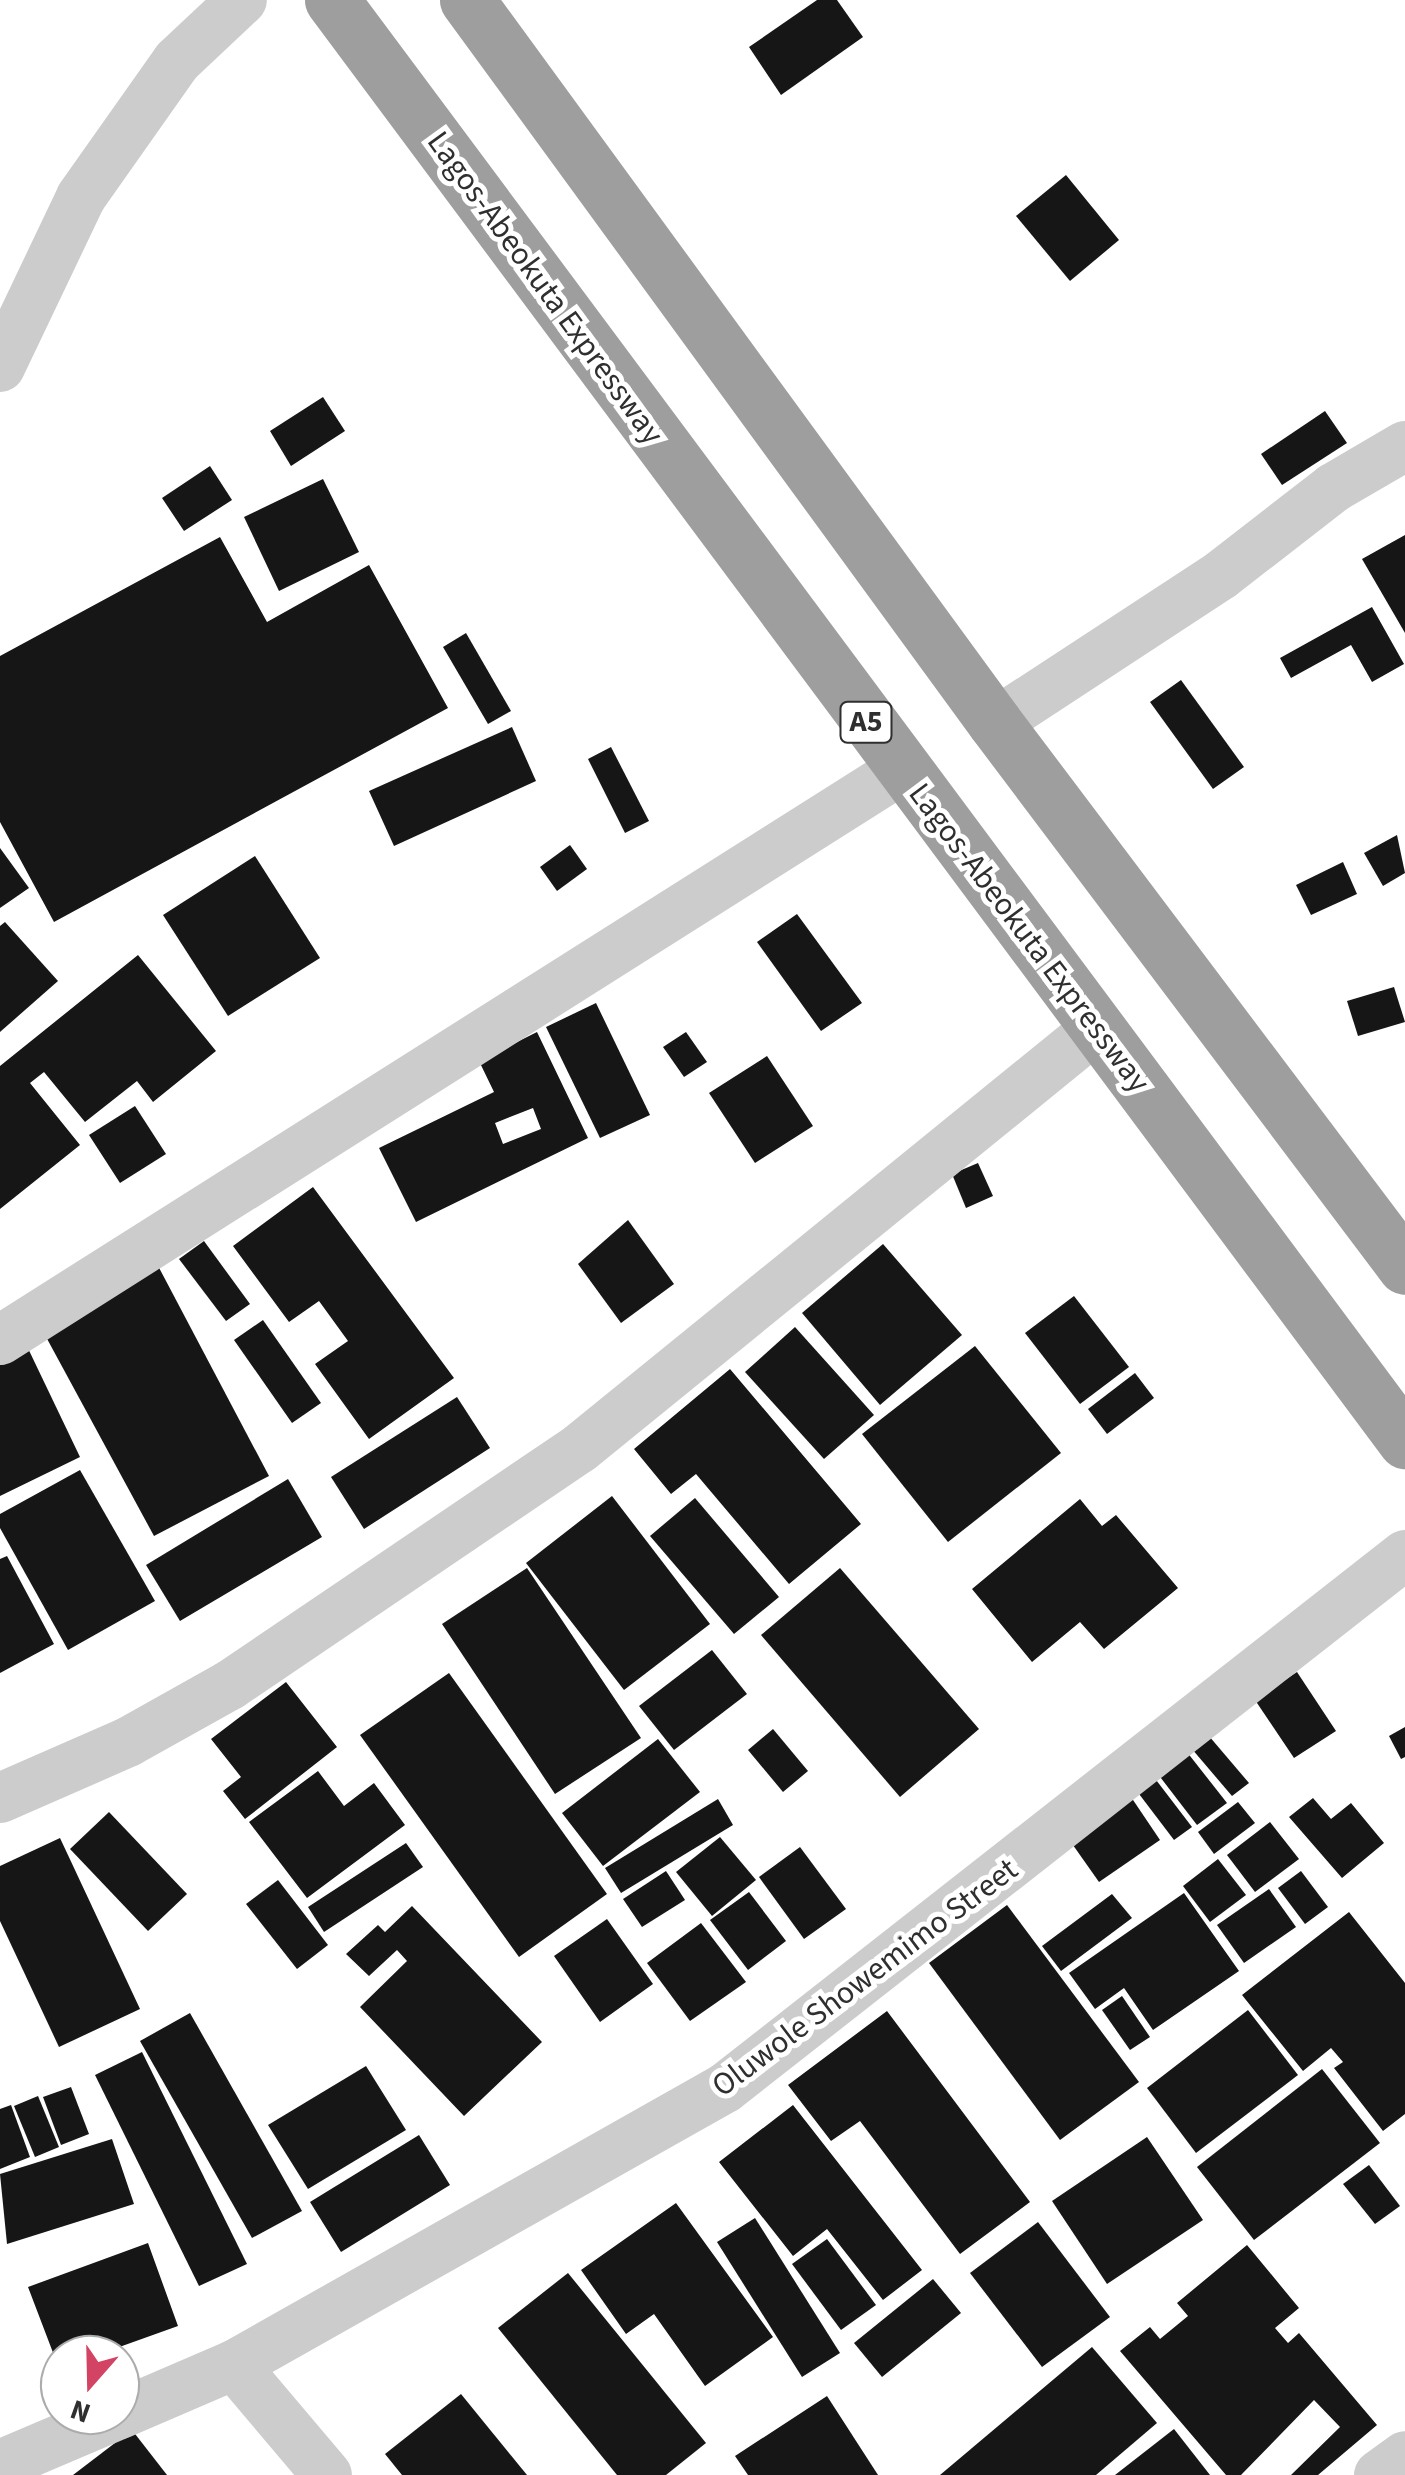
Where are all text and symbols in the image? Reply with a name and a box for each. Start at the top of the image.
street label: Lagos-Abeokuta Expressway [419,124,671,452]
road number: A5 [838,697,894,747]
street label: Lagos-Abeokuta Expressway [900,776,1158,1100]
street label: Oluwole Showemimo Street [705,1850,1025,2106]
north arrow [40,2335,140,2435]
text: N [65,2389,96,2433]

